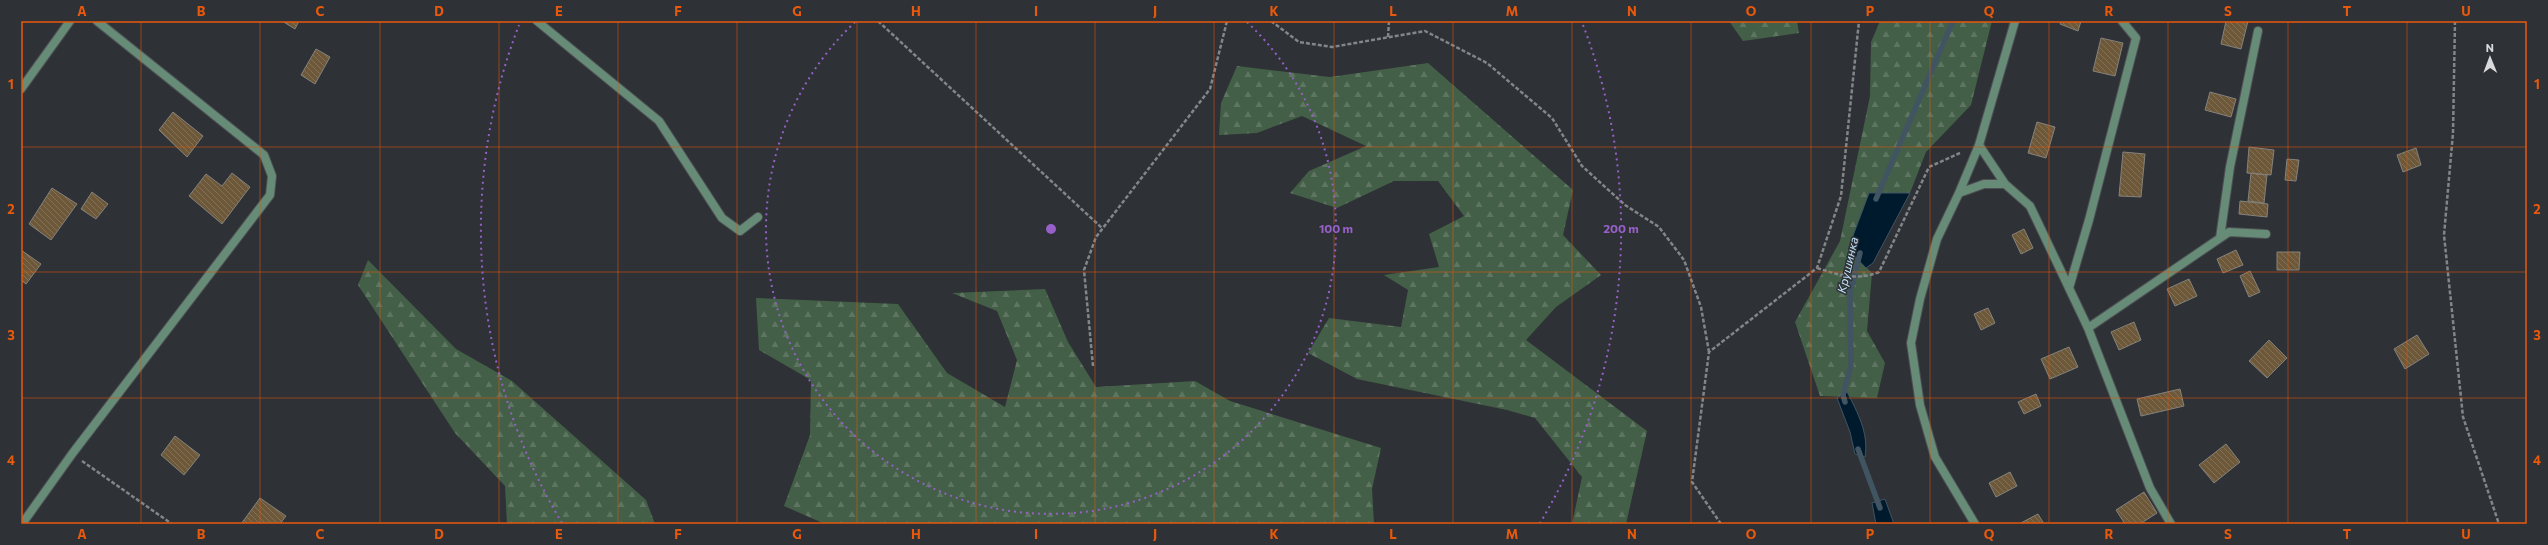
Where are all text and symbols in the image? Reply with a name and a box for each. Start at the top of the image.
text: A [77,3,87,19]
text: B [197,3,206,19]
text: C [316,3,325,19]
text: D [434,3,444,19]
text: E [555,3,563,19]
text: F [674,3,682,19]
text: G [792,3,802,19]
text: H [911,3,921,19]
text: I [1034,3,1038,19]
text: J [1153,3,1157,19]
text: K [1269,3,1279,19]
text: L [1389,3,1397,19]
text: M [1506,3,1518,19]
text: N [1627,3,1637,19]
text: O [1746,3,1757,19]
text: P [1866,3,1875,19]
text: Q [1984,3,1995,19]
text: R [2105,3,2114,19]
text: S [2224,3,2232,19]
text: T [2343,3,2352,19]
text: U [2461,3,2471,19]
north arrow [2470,38,2510,78]
text: N [2486,41,2494,54]
text: 1 [8,76,14,92]
text: 1 [2534,76,2540,92]
text: 2 [7,201,15,217]
text: 2 [2533,201,2541,217]
text: 100 m [1319,221,1353,235]
text: 200 m [1603,221,1639,235]
centre of rings [1044,222,1058,236]
water label: Крушинка [1834,236,1860,294]
text: 3 [7,327,15,343]
text: 3 [2533,327,2541,343]
text: 4 [7,452,15,468]
text: 4 [2533,452,2541,468]
text: A [77,526,87,542]
text: B [197,526,206,542]
text: C [316,526,325,542]
text: D [434,526,444,542]
text: E [555,526,563,542]
text: F [674,526,682,542]
text: G [792,526,802,542]
text: H [911,526,921,542]
text: I [1034,526,1038,542]
text: J [1153,526,1157,542]
text: K [1269,526,1279,542]
text: L [1389,526,1397,542]
text: M [1506,526,1518,542]
text: N [1627,526,1637,542]
text: O [1746,526,1757,542]
text: P [1866,526,1875,542]
text: Q [1984,526,1995,542]
text: R [2105,526,2114,542]
text: S [2224,526,2232,542]
text: T [2343,526,2352,542]
text: U [2461,526,2471,542]

